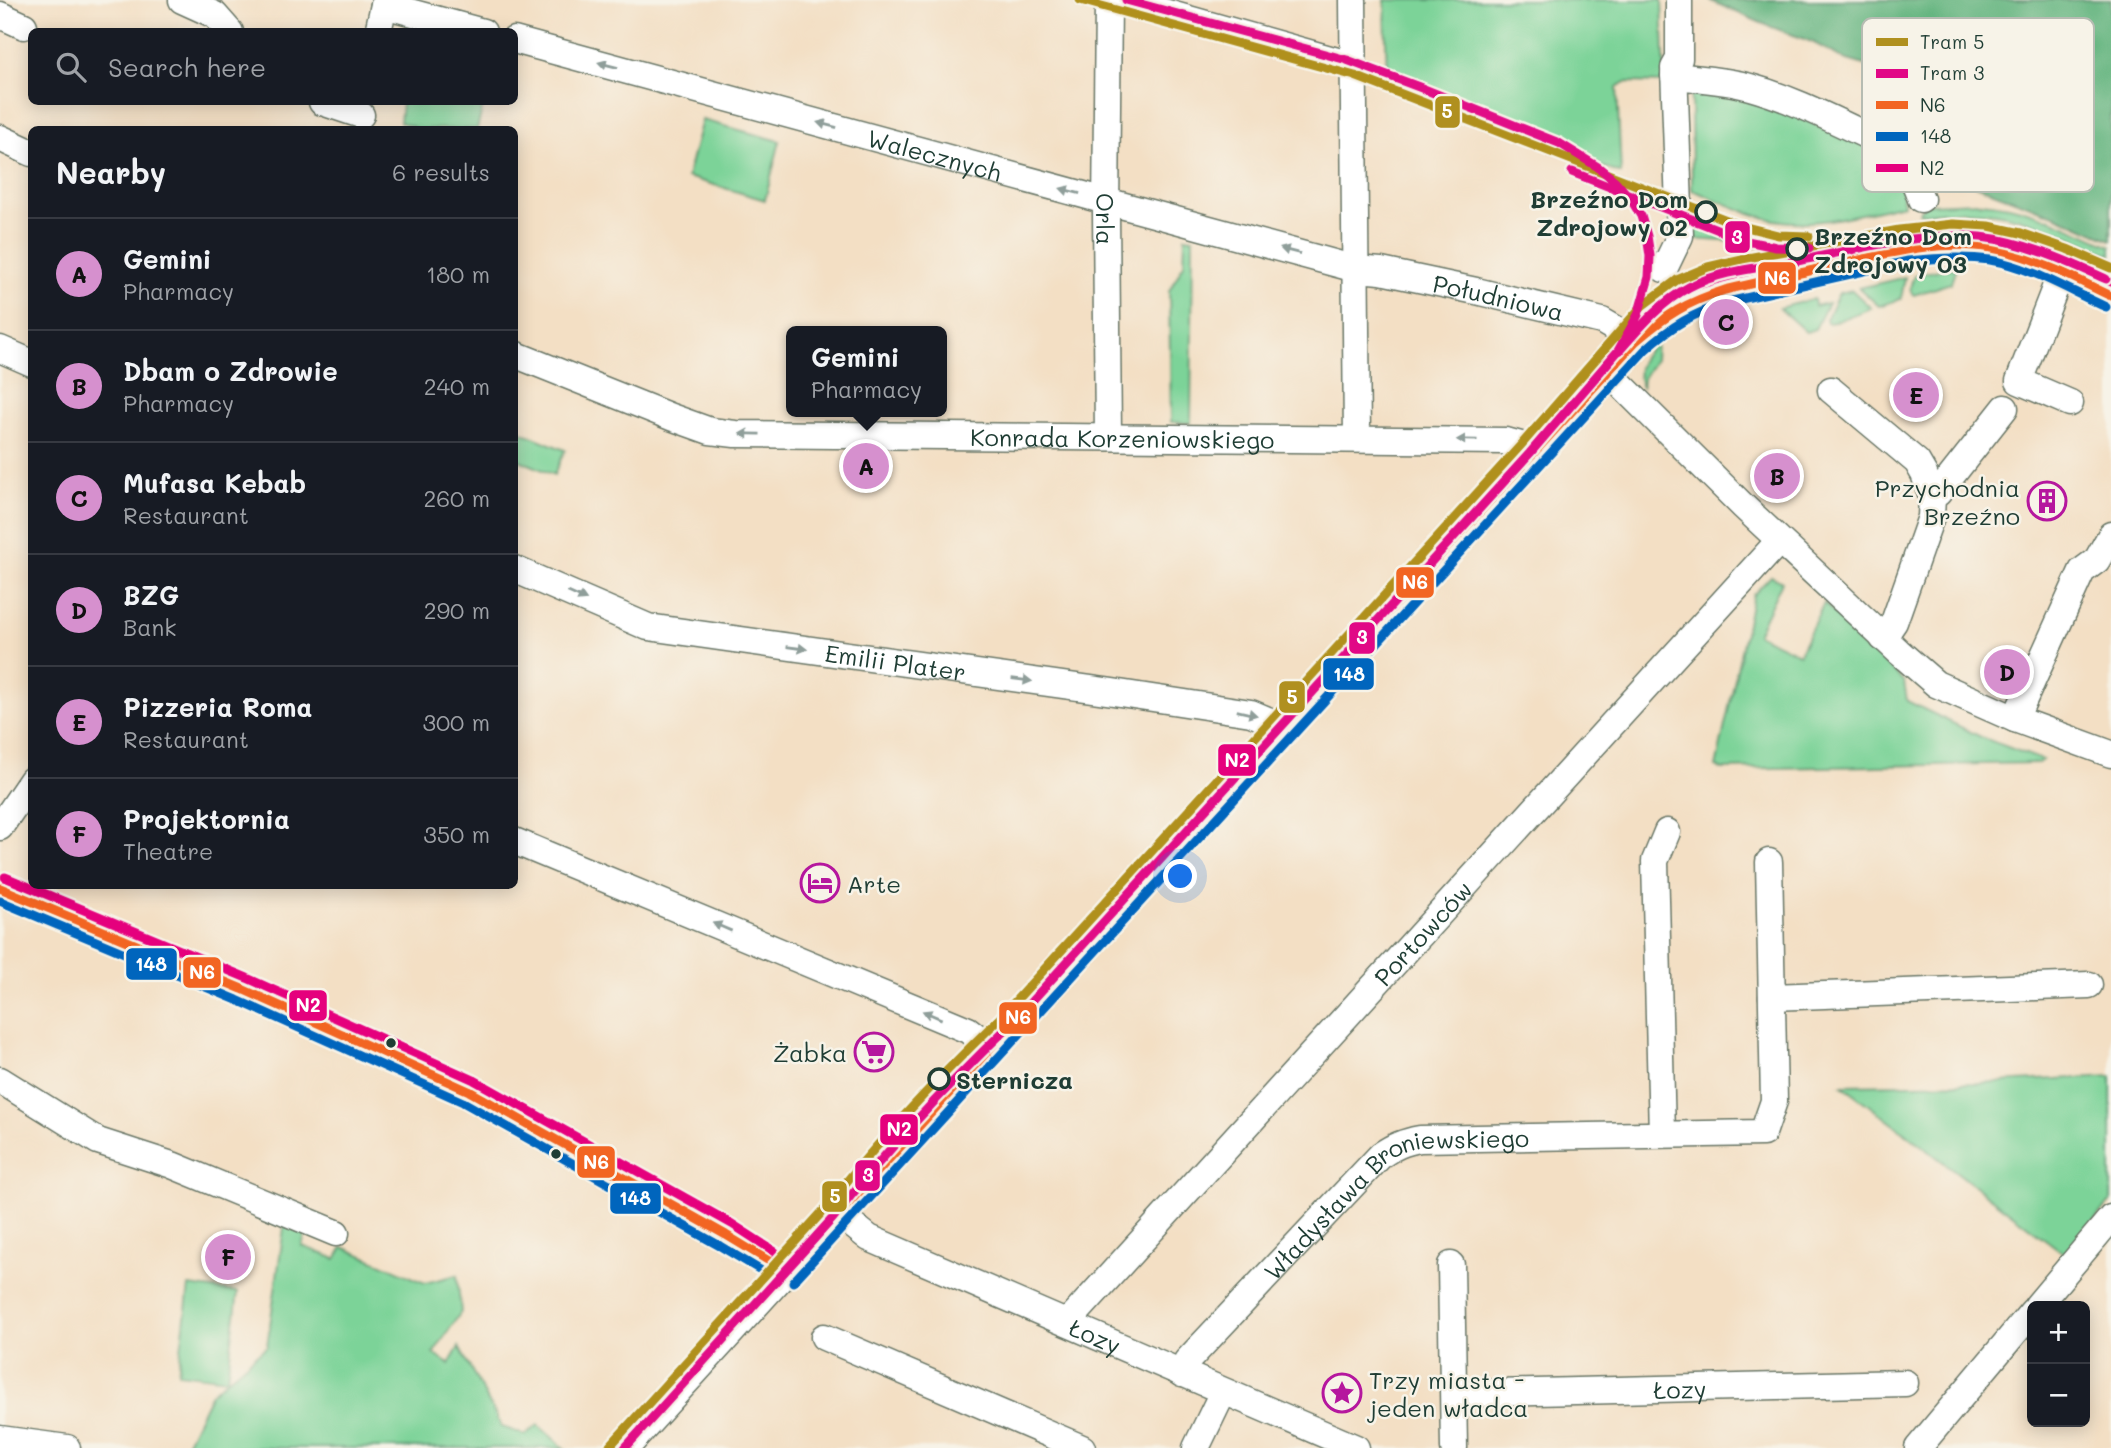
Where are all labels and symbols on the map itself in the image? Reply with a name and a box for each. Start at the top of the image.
legend [1862,18,2094,192]
text: Tram 5 [1920,29,1984,54]
one-way arrow [597,60,618,70]
text: Tram 3 [1920,60,1984,85]
text: N6 [1920,92,1946,117]
line badge: 5 [1434,95,1461,129]
text: 5 [1441,98,1453,123]
one-way arrow [816,120,837,130]
street label: Walecznych [864,121,1005,187]
text: 148 [1920,123,1951,148]
text: N2 [1920,155,1945,180]
place label: Brzeźno Dom Zdrojowy 02 [1530,183,1688,242]
one-way arrow [1060,186,1081,196]
street label: Orla [1090,193,1122,245]
marker: Brzeźno Dom Zdrojowy 02 [1695,201,1717,223]
line badge: 3 [1724,220,1751,254]
place label: Brzeźno Dom Zdrojowy 03 [1814,220,1972,279]
text: 3 [1731,224,1743,249]
marker: Brzeźno Dom Zdrojowy 03 [1786,238,1808,260]
one-way arrow [1279,245,1301,256]
line badge: N6 [1757,261,1797,295]
text: N6 [1764,265,1790,290]
street label: Południowa [1430,267,1567,327]
pin: C [1703,296,1749,348]
pin: E [1893,369,1939,421]
street label: Konrada Korzeniowskiego [970,421,1275,454]
one-way arrow [739,428,761,440]
one-way arrow [1456,435,1478,446]
pin: A [843,440,889,492]
pin: B [1754,450,1800,502]
place label: Przychodnia Brzeźno [1875,472,2020,531]
building icon: Przychodnia Brzeźno [2026,480,2068,522]
line badge: N6 [1395,566,1435,599]
text: N6 [1402,569,1428,594]
one-way arrow [567,591,588,602]
line badge: 3 [1348,621,1376,655]
text: 3 [1356,624,1368,649]
street label: Emilii Plater [823,636,968,687]
one-way arrow [786,643,808,654]
pin: D [1984,646,2030,698]
line badge: 148 [1322,657,1375,691]
text: 148 [1333,661,1365,686]
one-way arrow [1011,674,1033,685]
line badge: 5 [1278,680,1306,714]
text: 5 [1286,684,1298,709]
one-way arrow [1236,708,1258,719]
line badge: N2 [1217,743,1257,777]
text: N2 [1224,747,1250,772]
your location [1163,859,1197,893]
hotel icon: Arte [799,862,841,904]
place label: Arte [847,868,901,899]
street label: Portowców [1367,874,1478,992]
one-way arrow [711,922,732,933]
line badge: 148 [125,947,178,981]
text: 148 [135,951,167,976]
line badge: N6 [182,956,222,989]
text: N6 [189,959,215,984]
line badge: N2 [288,989,328,1022]
text: N2 [295,992,321,1017]
line badge: N6 [998,1001,1038,1035]
text: N6 [1005,1004,1031,1029]
one-way arrow [921,1009,942,1020]
supermarket icon: Żabka [853,1031,895,1073]
unlabelled marker [384,1036,398,1050]
place label: Żabka [773,1037,847,1068]
place label: Sternicza [956,1064,1073,1095]
marker: Sternicza [928,1068,950,1090]
line badge: N2 [879,1113,919,1146]
text: N2 [886,1116,912,1141]
street label: Władysława Broniewskiego [1256,1122,1529,1286]
line badge: N6 [576,1145,616,1179]
unlabelled marker [549,1147,563,1161]
text: N6 [583,1149,609,1174]
line badge: 3 [854,1159,881,1192]
text: 3 [862,1162,874,1187]
line badge: 5 [821,1180,848,1213]
line badge: 148 [609,1182,662,1215]
text: 5 [829,1183,841,1208]
text: 148 [619,1185,651,1210]
pin: F [205,1231,251,1283]
street label: Łozy [1065,1311,1126,1360]
place label: Trzy miasta - jeden władca [1367,1364,1528,1423]
place icon: Trzy miasta - jeden władca [1321,1372,1363,1414]
street label: Łozy [1653,1372,1707,1405]

